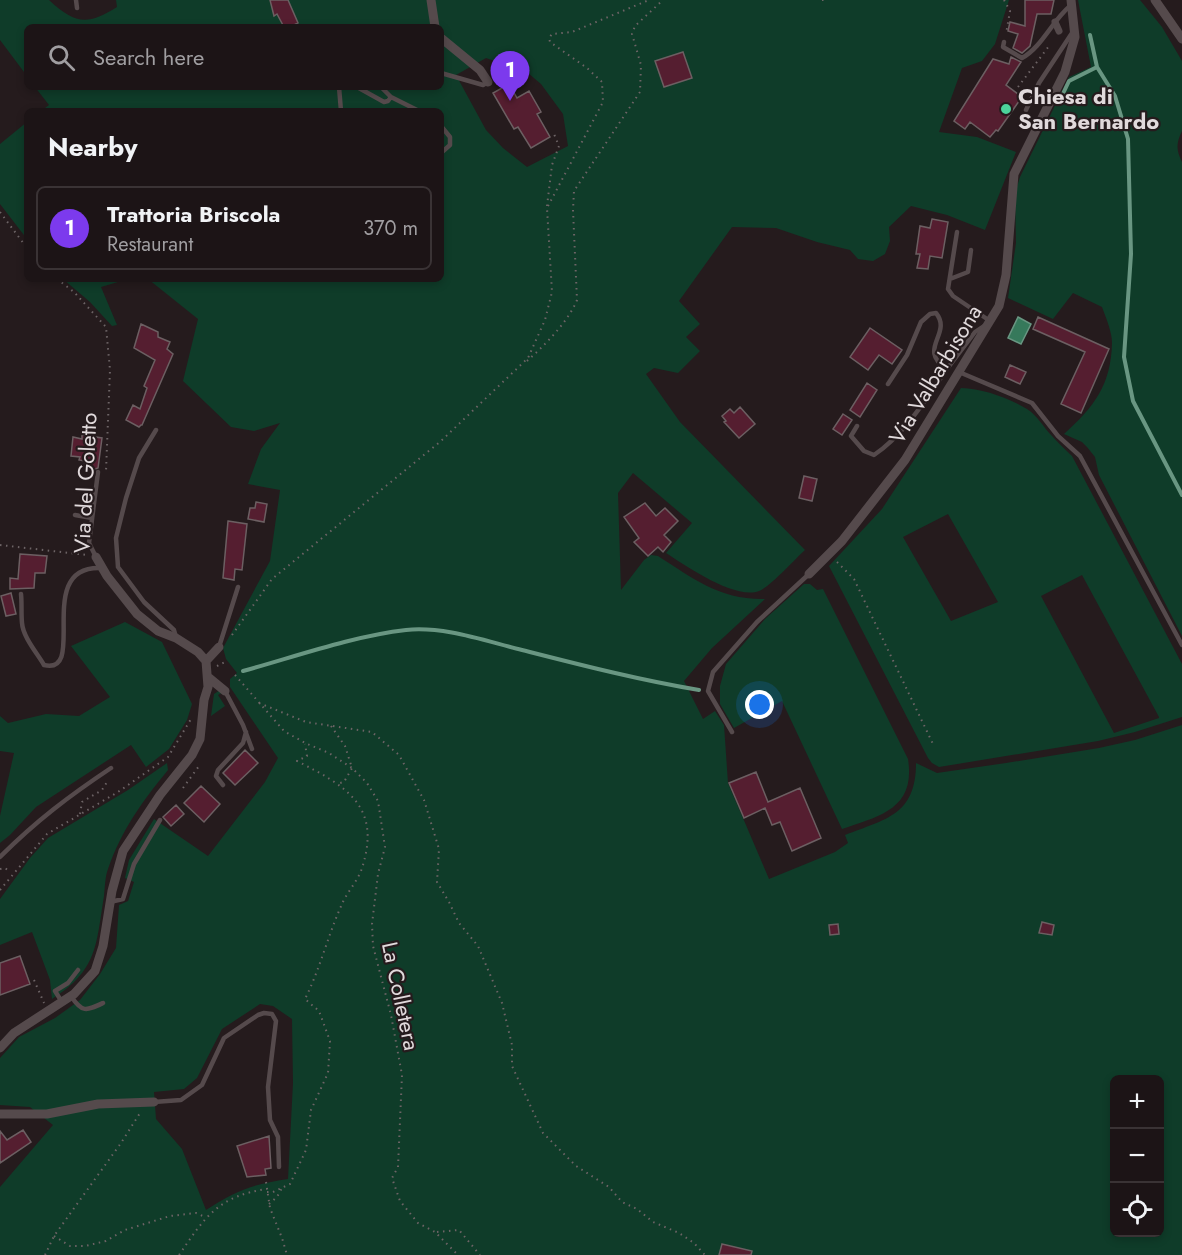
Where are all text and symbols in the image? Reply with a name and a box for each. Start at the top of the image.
search box [24,24,444,90]
icon: search [45,41,78,74]
text: Search here [93,41,204,73]
pin: 1 [490,51,530,101]
place label: Chiesa di San Bernardo [1018,80,1159,137]
marker: Chiesa di San Bernardo [999,102,1013,116]
text: Nearby [48,128,137,166]
text: Trattoria Briscola [107,198,280,230]
text: 1 [64,214,75,243]
text: 370 m [363,214,418,243]
text: Restaurant [107,230,193,259]
street label: Via Valbarbisona [881,298,989,450]
street label: Via del Goletto [65,412,105,554]
your location [745,690,774,719]
street label: La Colletera [374,939,428,1053]
map controls [1110,1075,1164,1237]
button: + [1110,1075,1164,1129]
button: − [1110,1129,1164,1183]
button: locate [1110,1183,1164,1237]

